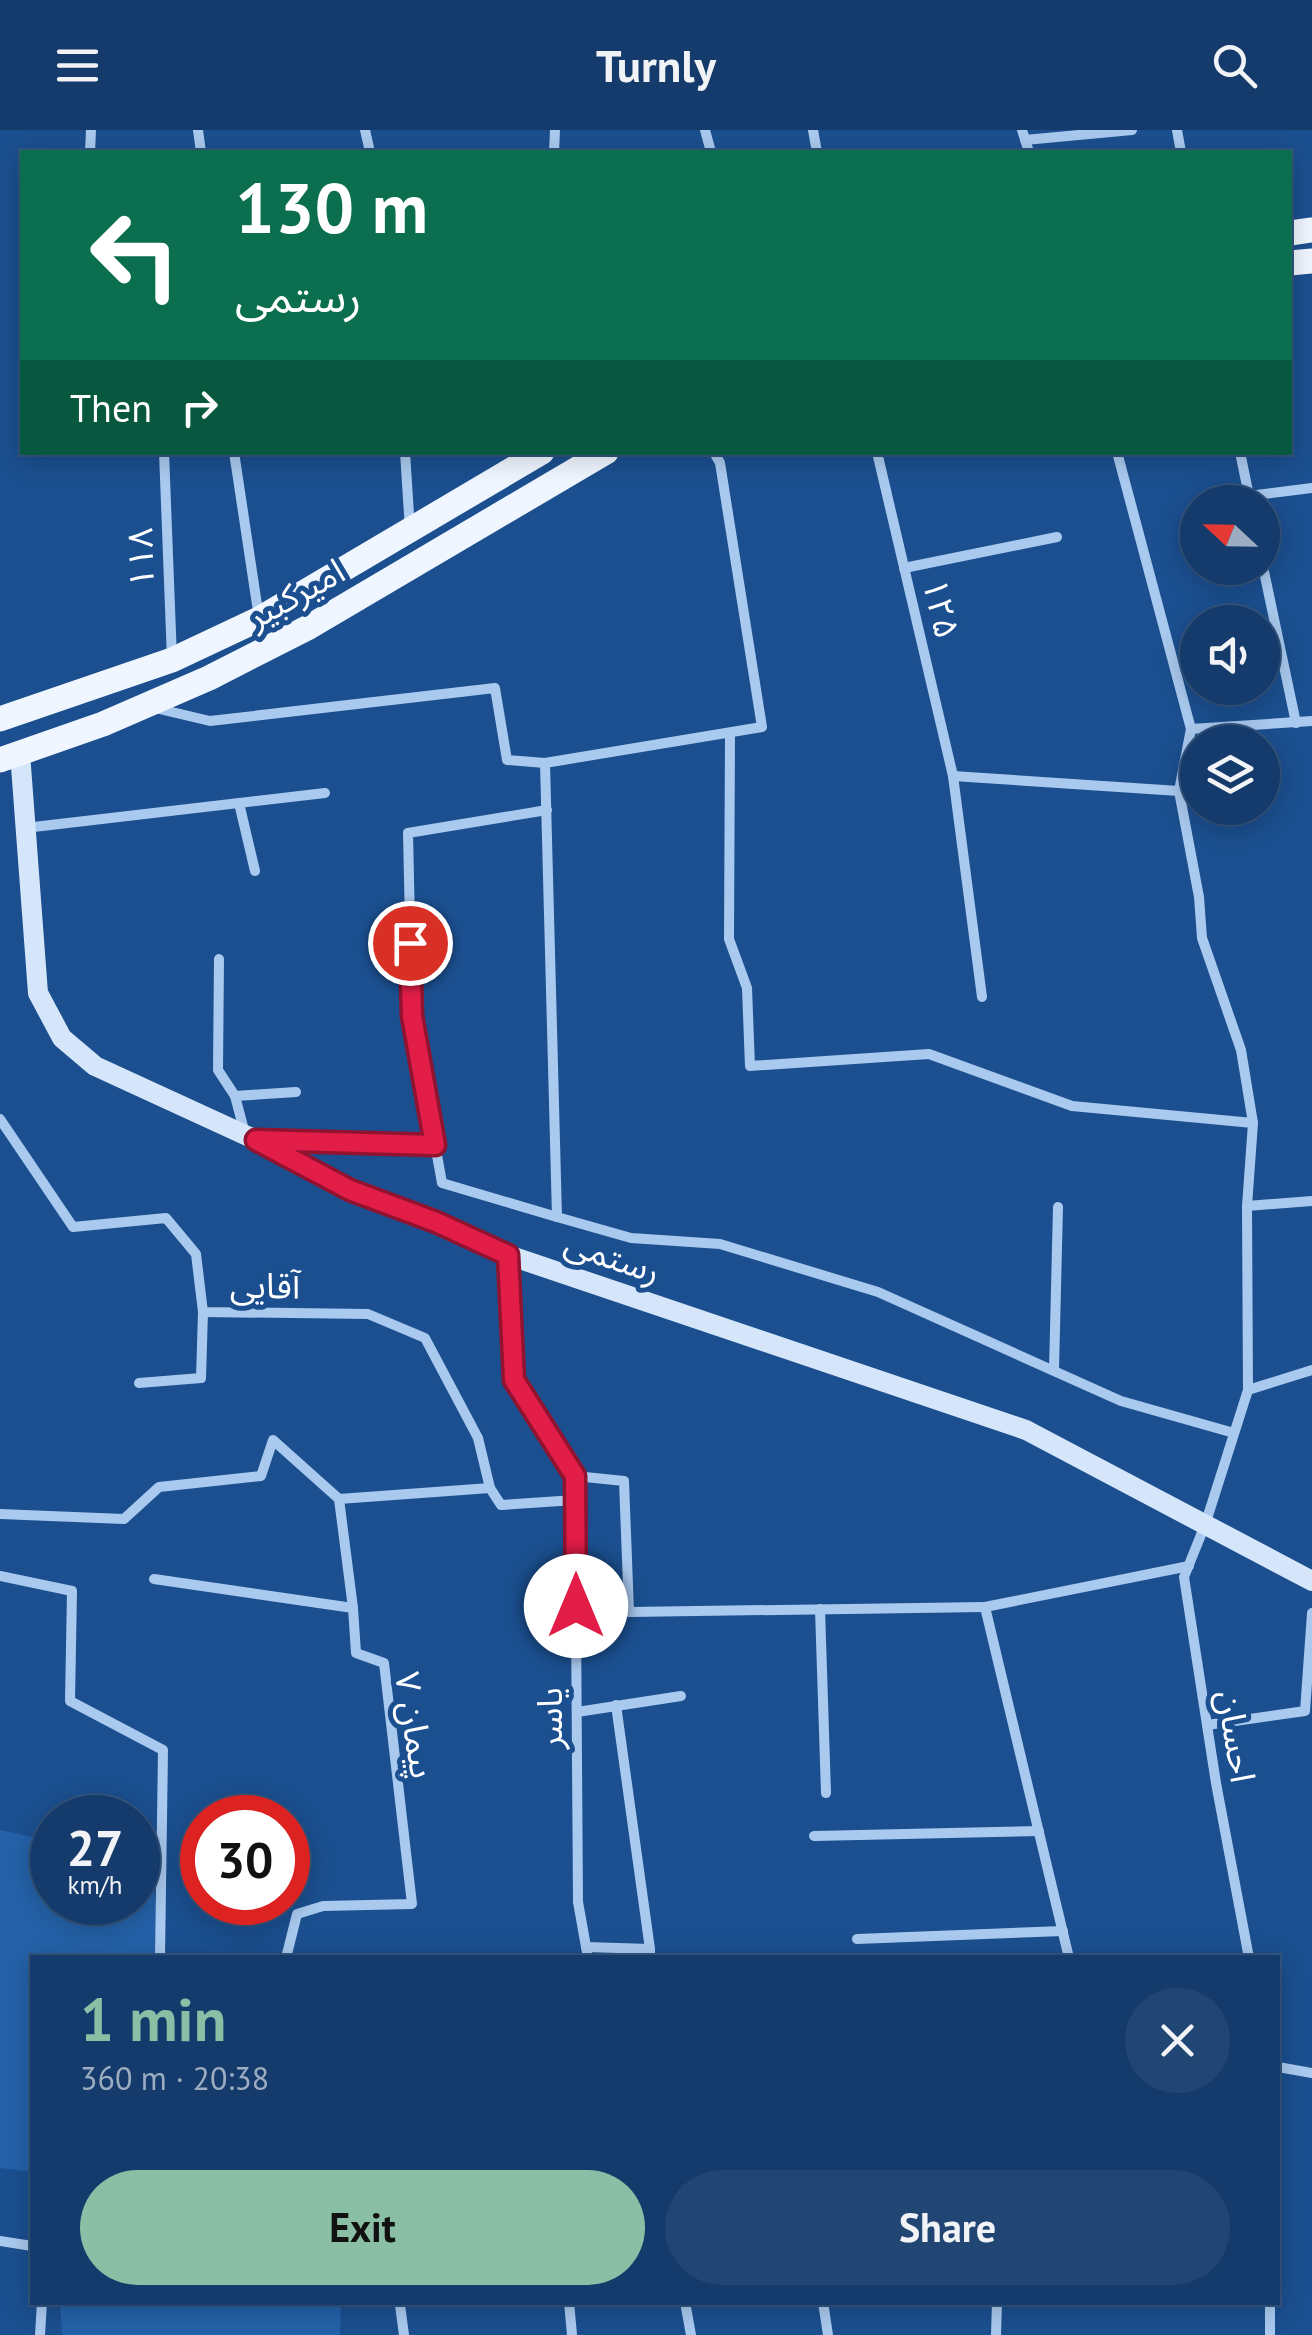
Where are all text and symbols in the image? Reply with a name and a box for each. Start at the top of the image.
text: Turnly [596,36,716,94]
icon: menu [50,38,105,93]
icon: search [1207,38,1262,93]
text: 130 m [235,162,428,252]
icon: left [70,190,200,320]
text: رستمی [235,266,361,324]
icon: right [172,380,227,435]
text: Then [70,383,152,432]
north arrow [1180,485,1280,585]
map controls [1180,485,1280,825]
street label: ۱۱۸ [116,527,164,589]
street label: امیرکبیر [237,547,352,639]
street label: ۱۲۵ [913,574,971,642]
button: sound [1180,605,1280,705]
button: layers [1180,725,1280,825]
pin [368,901,453,986]
icon: arrive [383,916,438,971]
street label: رستمی [559,1218,667,1294]
street label: آقایی [229,1261,302,1309]
position arrow [524,1554,628,1658]
street label: پیمان ۷ [385,1668,447,1782]
street label: یاسر [526,1687,572,1750]
street label: احسان [1207,1687,1267,1785]
speed limit sign: 30 [180,1795,310,1925]
text: 27 [67,1815,123,1880]
text: km/h [68,1869,122,1901]
text: 1 min [80,1980,226,2058]
button: close [1125,1988,1230,2093]
text: 360 m · 20:38 [80,2057,269,2099]
button: Exit [80,2170,645,2285]
button: Share [665,2170,1230,2285]

